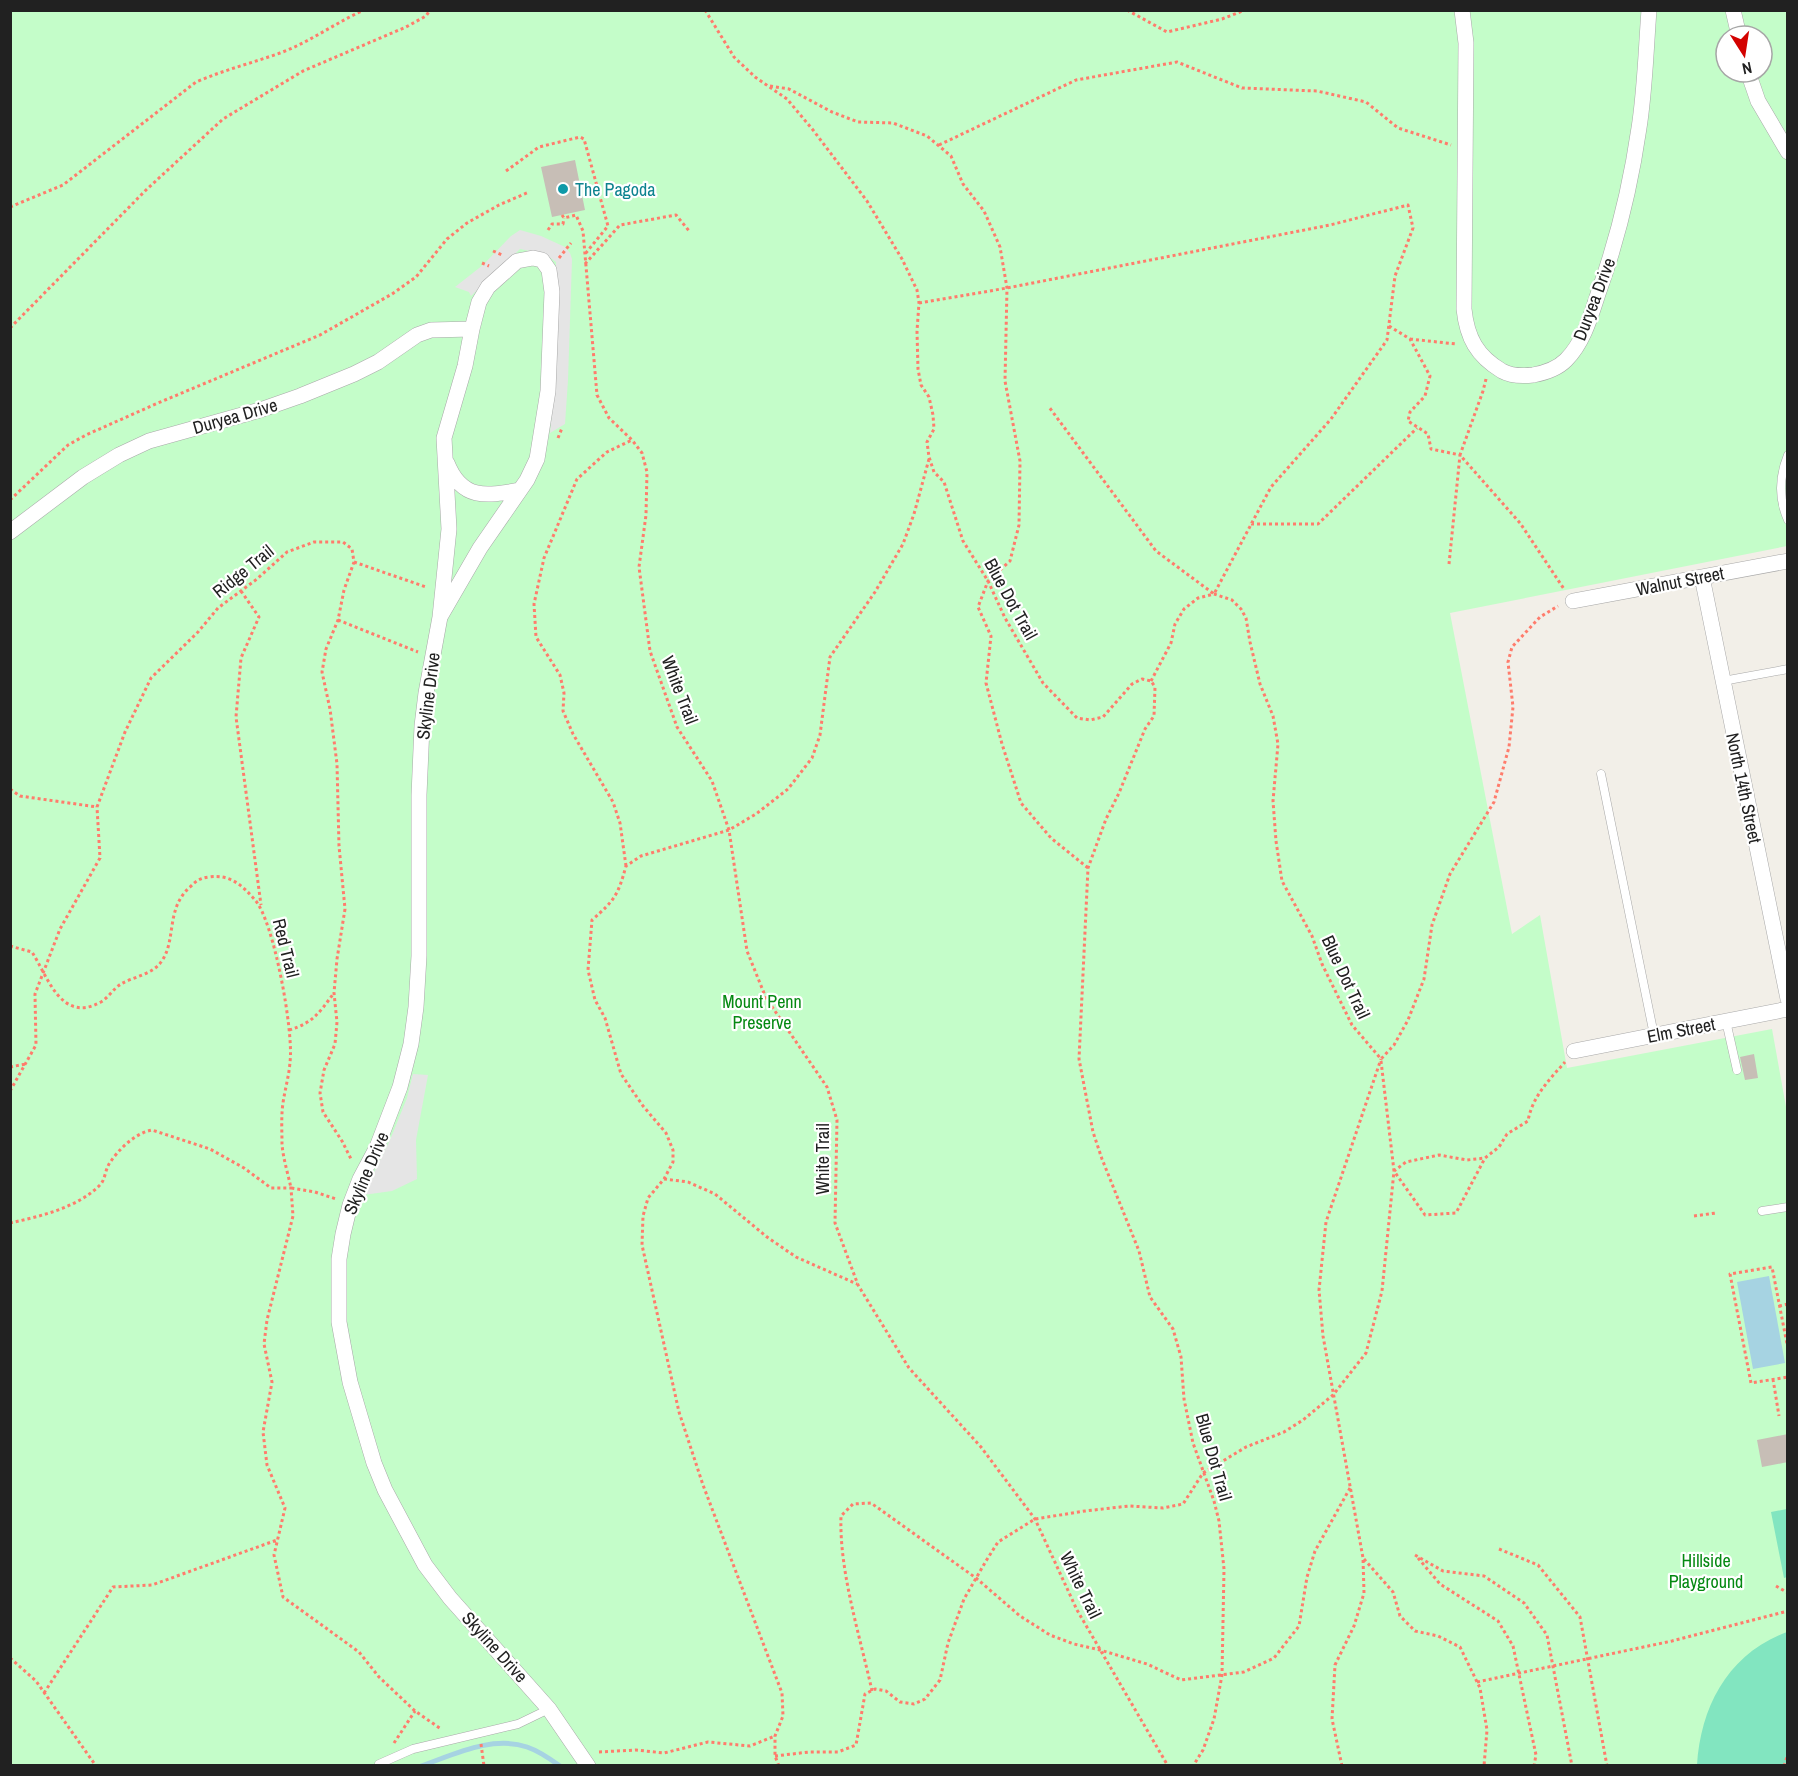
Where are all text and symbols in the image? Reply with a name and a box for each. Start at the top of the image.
north arrow [1714,24,1774,84]
text: N [1740,57,1754,80]
place label: The Pagoda [575,177,655,202]
marker: The Pagoda [556,182,570,196]
street label: Duryea Drive [1567,254,1621,344]
street label: Duryea Drive [190,392,280,440]
street label: Ridge Trail [207,539,279,603]
street label: Blue Dot Trail [978,554,1044,644]
street label: Walnut Street [1634,560,1726,602]
street label: Skyline Drive [410,651,446,741]
street label: White Trail [656,652,704,728]
street label: North 14th Street [1720,730,1768,846]
street label: Red Trail [267,916,305,980]
street label: Blue Dot Trail [1316,931,1376,1023]
park label: Mount Penn Preserve [722,989,802,1035]
street label: Elm Street [1645,1011,1717,1049]
street label: White Trail [810,1123,835,1195]
street label: Skyline Drive [337,1128,395,1218]
street label: Blue Dot Trail [1190,1411,1238,1503]
street label: White Trail [1054,1547,1108,1623]
park label: Hillside Playground [1669,1548,1743,1594]
street label: Skyline Drive [456,1606,534,1688]

